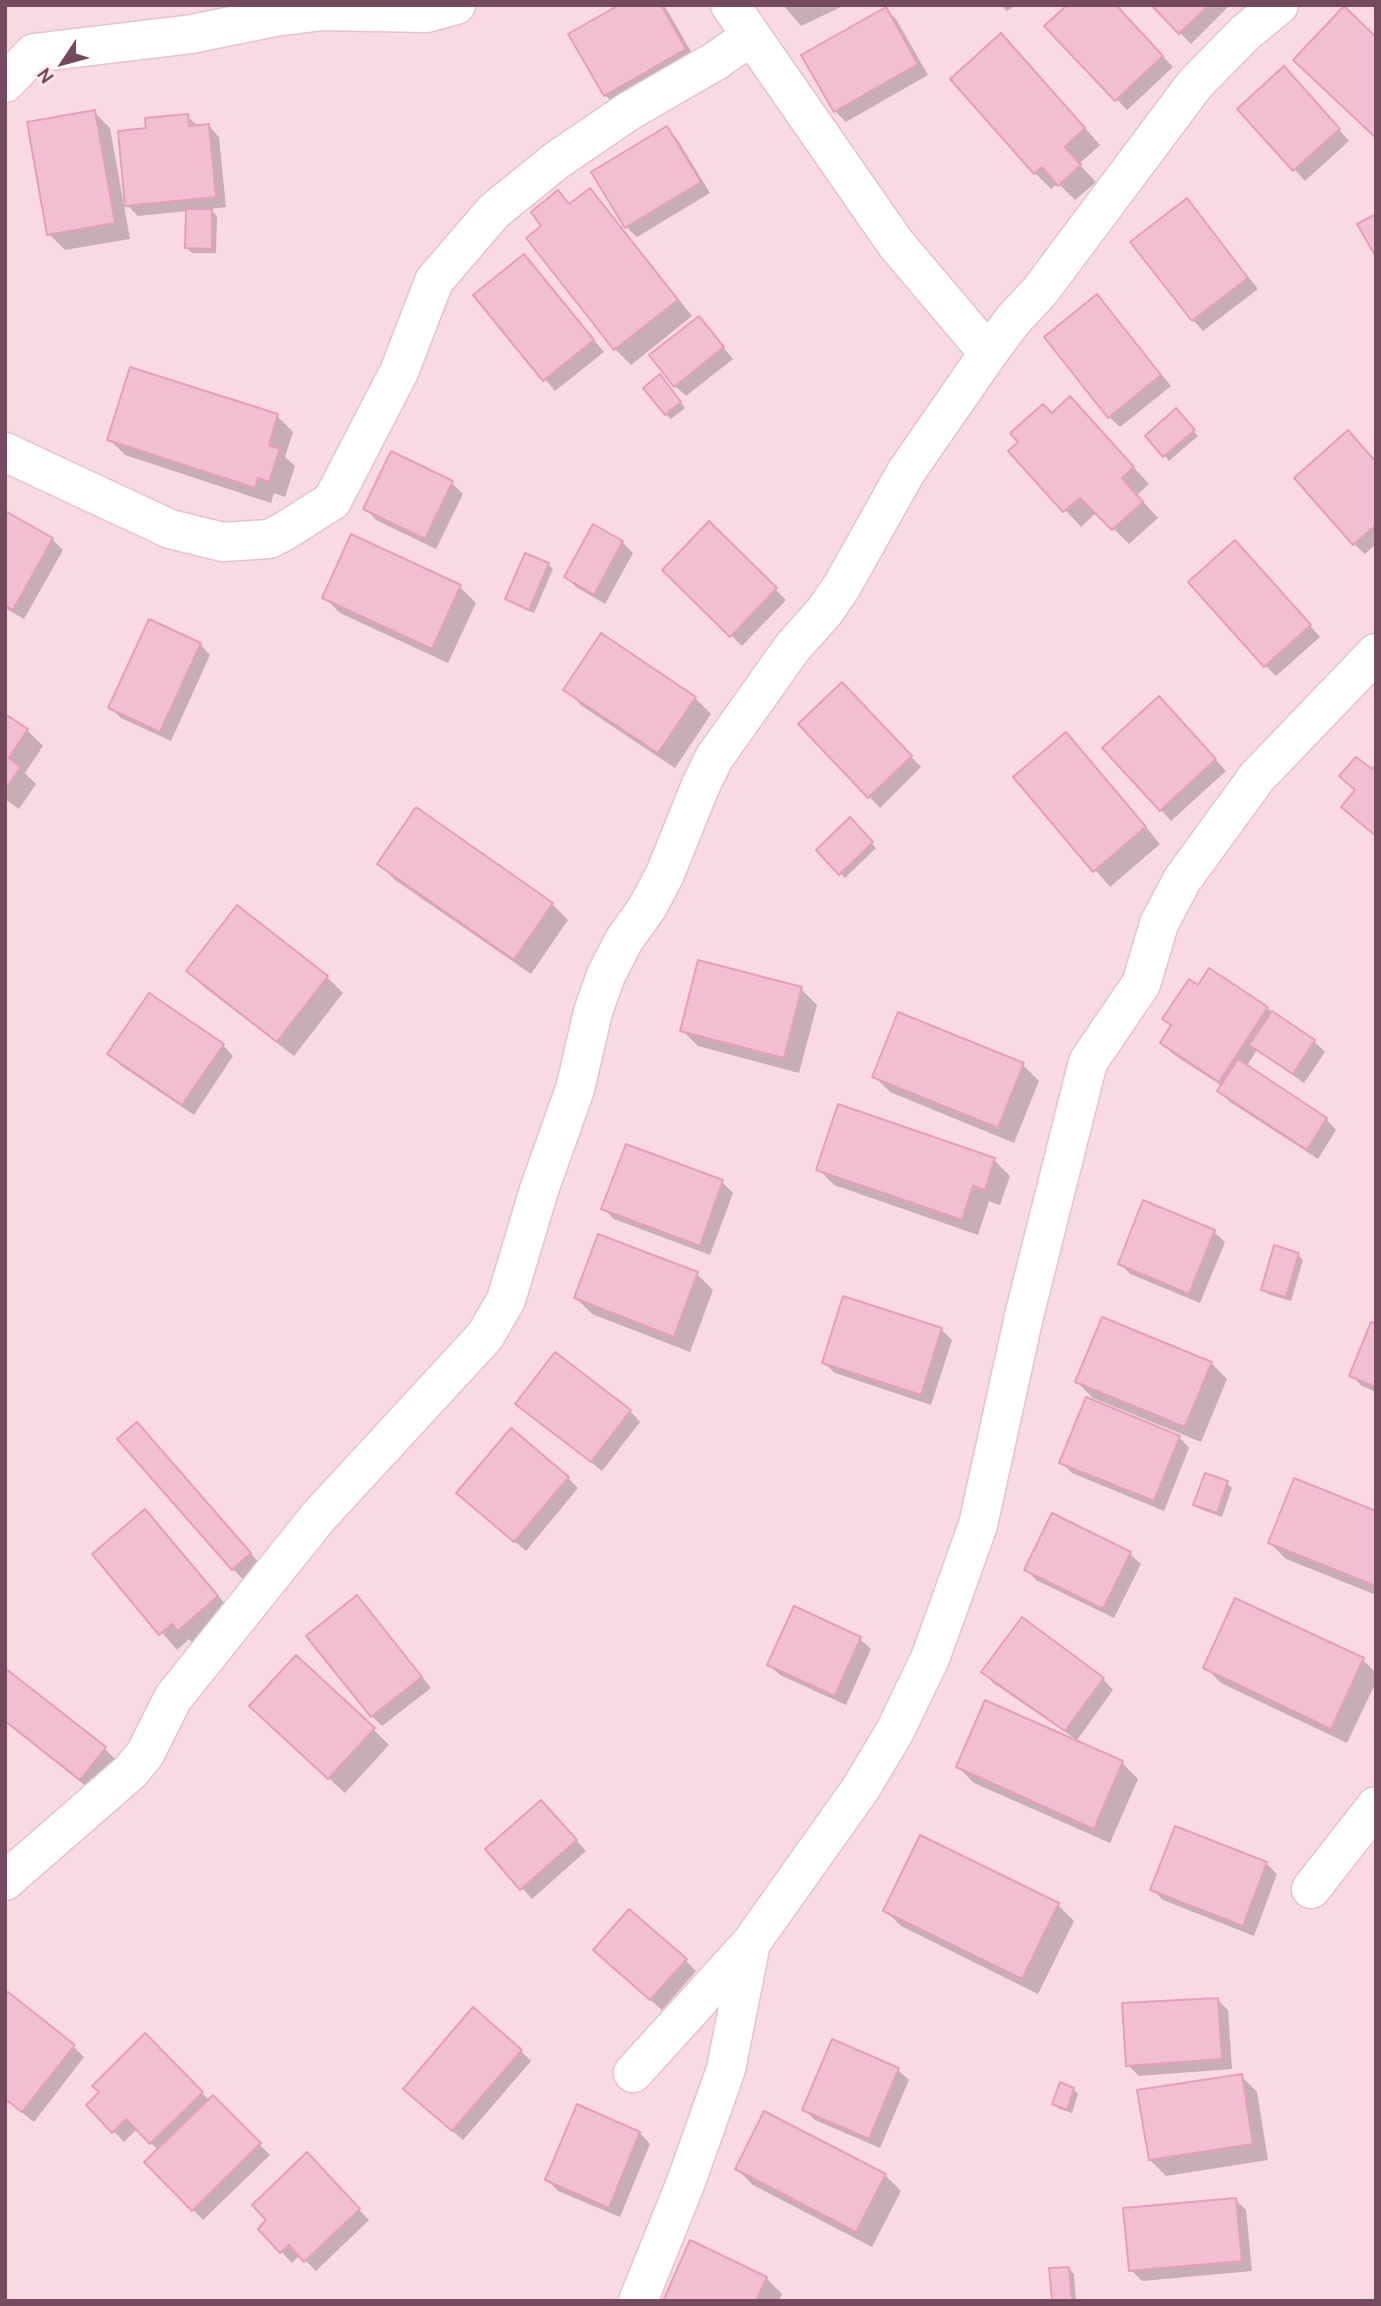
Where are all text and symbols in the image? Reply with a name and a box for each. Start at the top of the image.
north arrow [28,28,98,98]
text: N [32,63,59,88]

